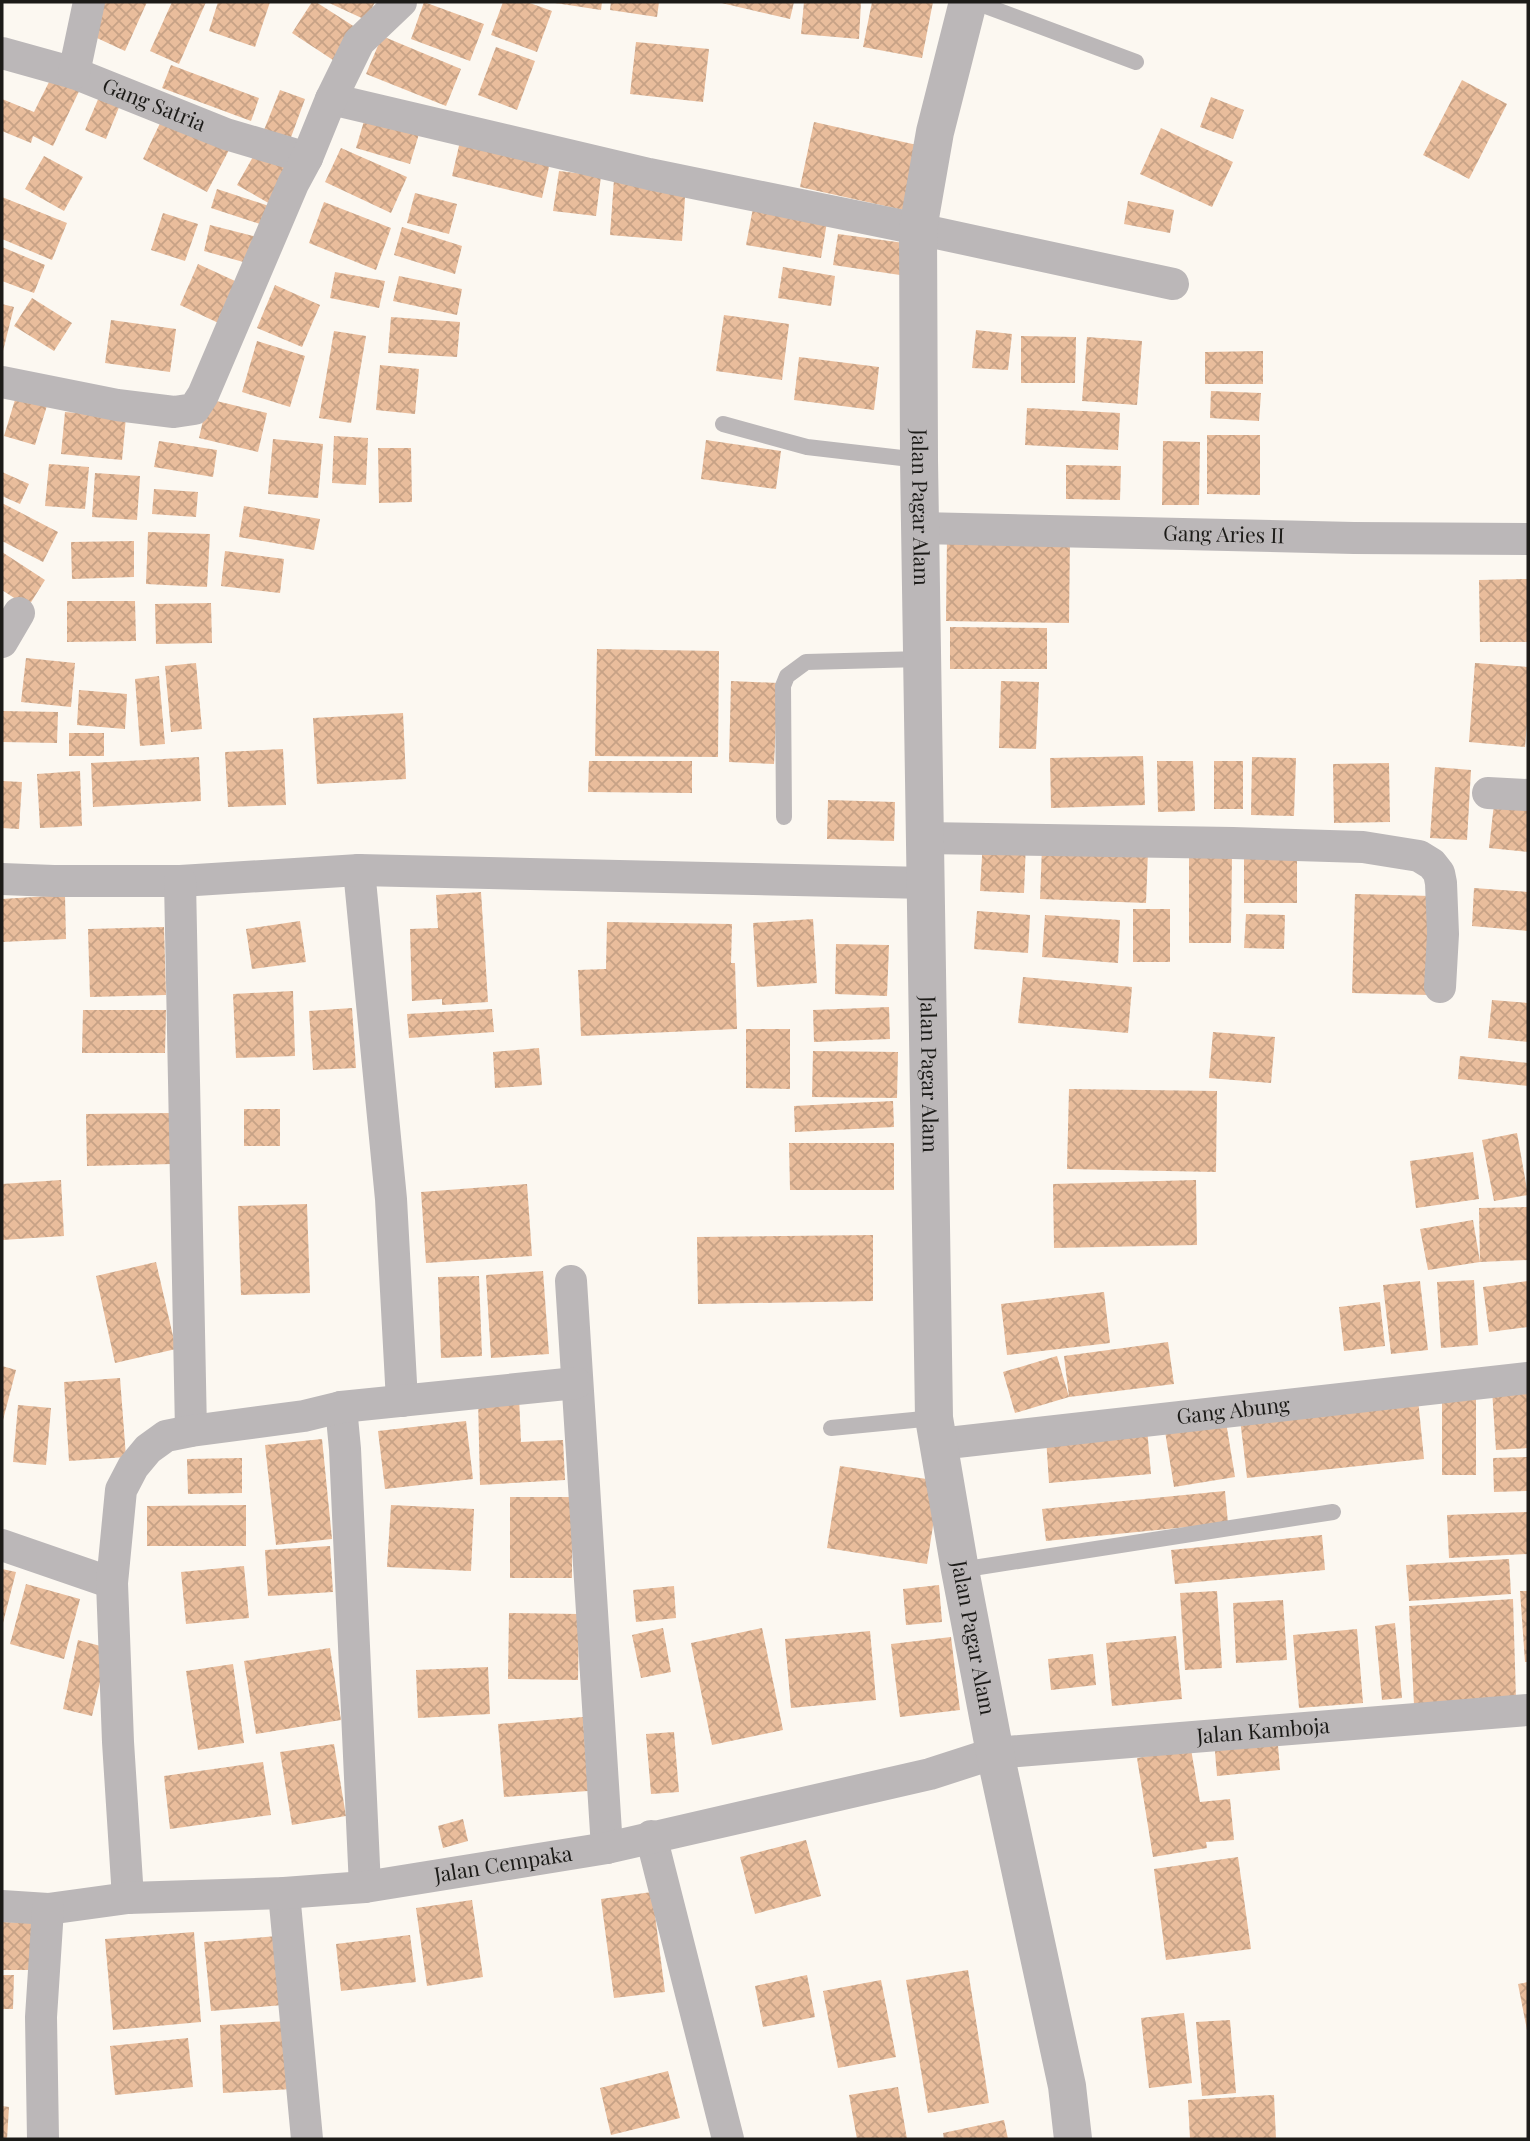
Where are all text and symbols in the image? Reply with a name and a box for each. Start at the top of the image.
street label: Gang Satria [99,70,211,137]
street label: Jalan Pagar Alam [907,428,937,586]
street label: Gang Aries II [1163,518,1285,548]
street label: Jalan Pagar Alam [915,995,946,1153]
street label: Gang Abung [1175,1389,1291,1429]
street label: Jalan Pagar Alam [946,1557,1003,1717]
street label: Jalan Kamboja [1194,1710,1331,1749]
street label: Jalan Cempaka [431,1838,574,1888]

